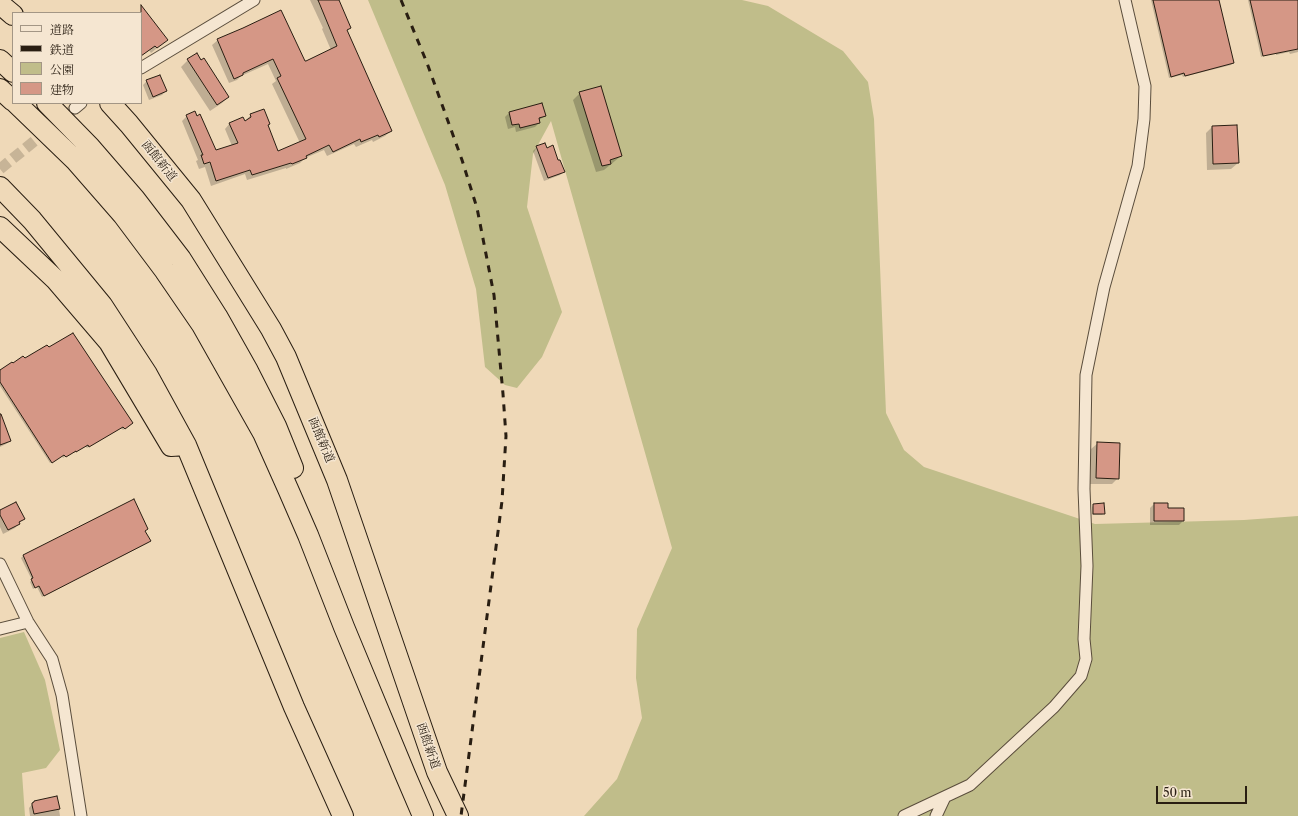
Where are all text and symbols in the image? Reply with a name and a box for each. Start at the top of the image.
legend [12,12,142,104]
text: 道路 [50,22,74,37]
text: 鉄道 [50,42,74,57]
text: 公園 [50,62,74,77]
text: 建物 [50,82,74,97]
street label: 函館新道 [138,138,180,184]
street label: 函館新道 [305,415,337,465]
street label: 函館新道 [413,721,443,771]
scale bar [1158,778,1249,804]
text: 50 m [1163,785,1192,800]

